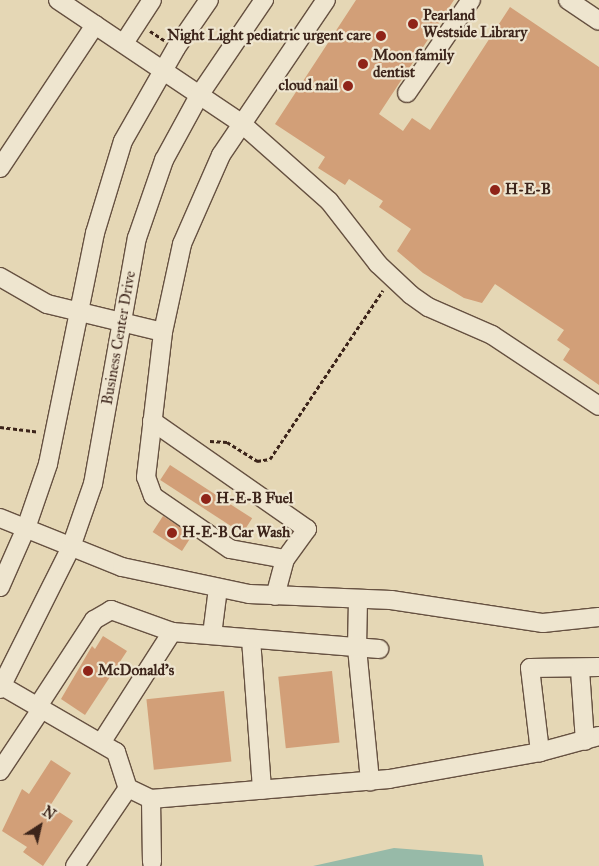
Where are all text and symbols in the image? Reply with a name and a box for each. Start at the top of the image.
place label: Pearland Westside Library [423,6,527,41]
marker: Pearland Westside Library [407,18,419,30]
place label: Night Light pediatric urgent care [167,27,371,45]
marker: Night Light pediatric urgent care [375,30,387,42]
place label: Moon family dentist [373,46,454,81]
marker: Moon family dentist [357,58,369,70]
place label: cloud nail [279,77,338,95]
marker: cloud nail [342,80,354,92]
place label: H-E-B [505,181,551,199]
marker: H-E-B [489,184,501,196]
street label: Business Center Drive [98,270,140,406]
place label: H-E-B Fuel [216,490,293,508]
marker: H-E-B Fuel [200,493,212,505]
place label: H-E-B Car Wash [182,524,290,542]
marker: H-E-B Car Wash [166,527,178,539]
place label: McDonald's [98,662,174,680]
marker: McDonald's [82,665,94,677]
north arrow [15,801,65,851]
text: N [39,803,59,824]

